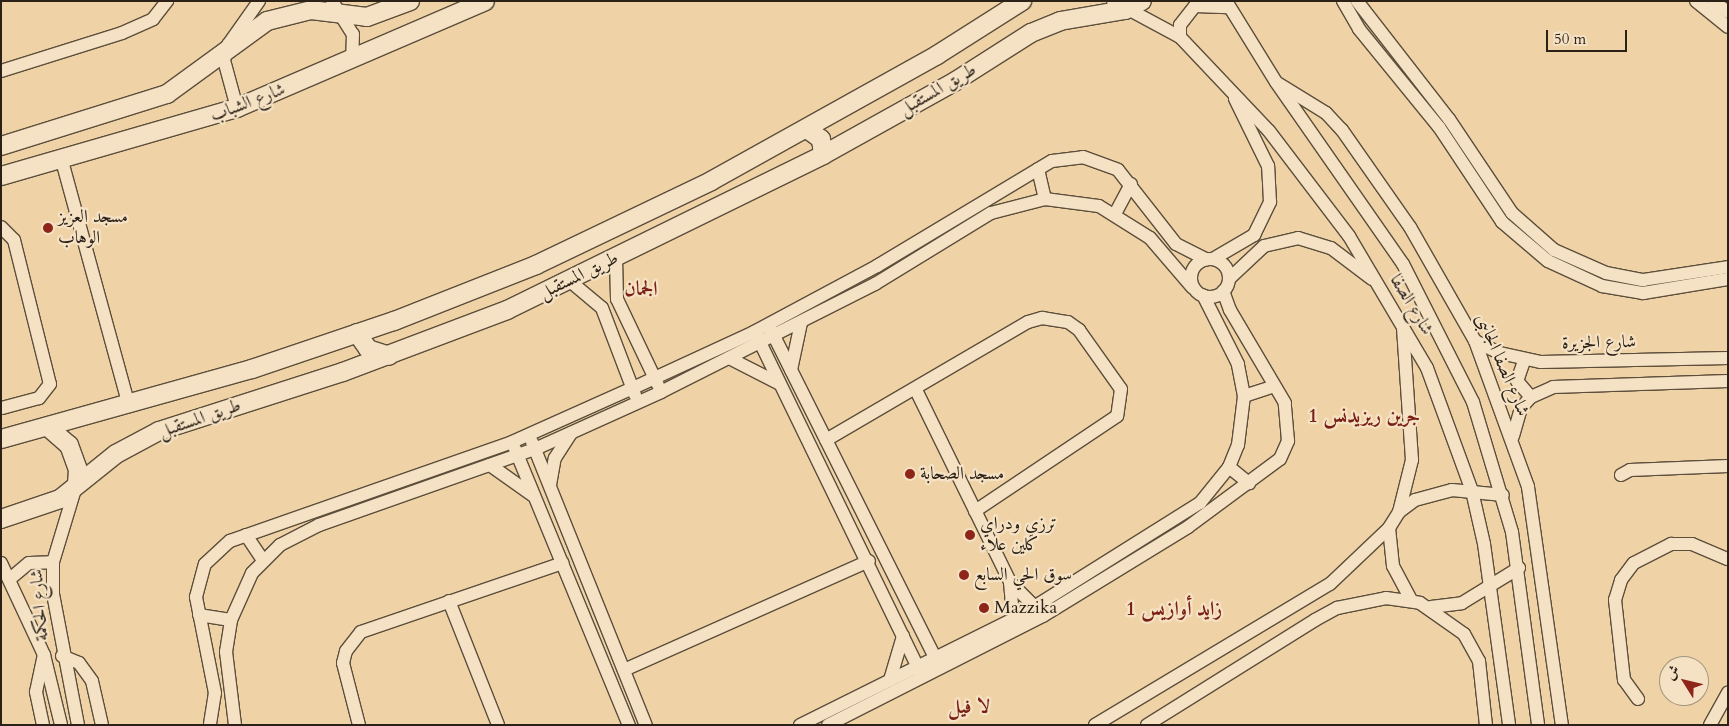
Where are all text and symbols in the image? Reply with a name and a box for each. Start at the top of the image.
scale bar [1549,20,1630,52]
text: 50 m [1554,29,1586,49]
street label: طريق المستقبل [896,59,980,121]
street label: شارع الشباب [207,79,289,127]
place label: مسجد العزيز الوهاب [58,207,128,250]
marker: مسجد العزيز الوهاب [42,222,54,234]
street label: طريق المستقبل [536,248,622,304]
street label: شارع الصفا [1384,271,1438,339]
district label: الجمان [624,276,658,300]
street label: شارع الصفا الجانبى [1471,310,1533,420]
street label: شارع الجزيرة [1562,332,1636,354]
street label: طريق المستقبل [156,395,244,443]
district label: جرين ريزيدنس 1 [1308,403,1420,427]
place label: مسجد الصحابة [920,463,1004,485]
marker: مسجد الصحابة [904,468,916,480]
place label: ترزي ودراي كلين علاء [980,514,1057,556]
marker: ترزي ودراي كلين علاء [964,529,976,541]
place label: سوق الحي السابع [974,564,1072,586]
street label: شارع الحكمة [26,568,54,642]
marker: سوق الحي السابع [958,569,970,581]
district label: زايد أوازيس 1 [1126,596,1222,620]
place label: Mazzika [994,597,1057,619]
marker: Mazzika [978,602,990,614]
north arrow [1659,656,1709,706]
text: ش [1660,661,1684,684]
district label: لا فيل [948,694,990,718]

